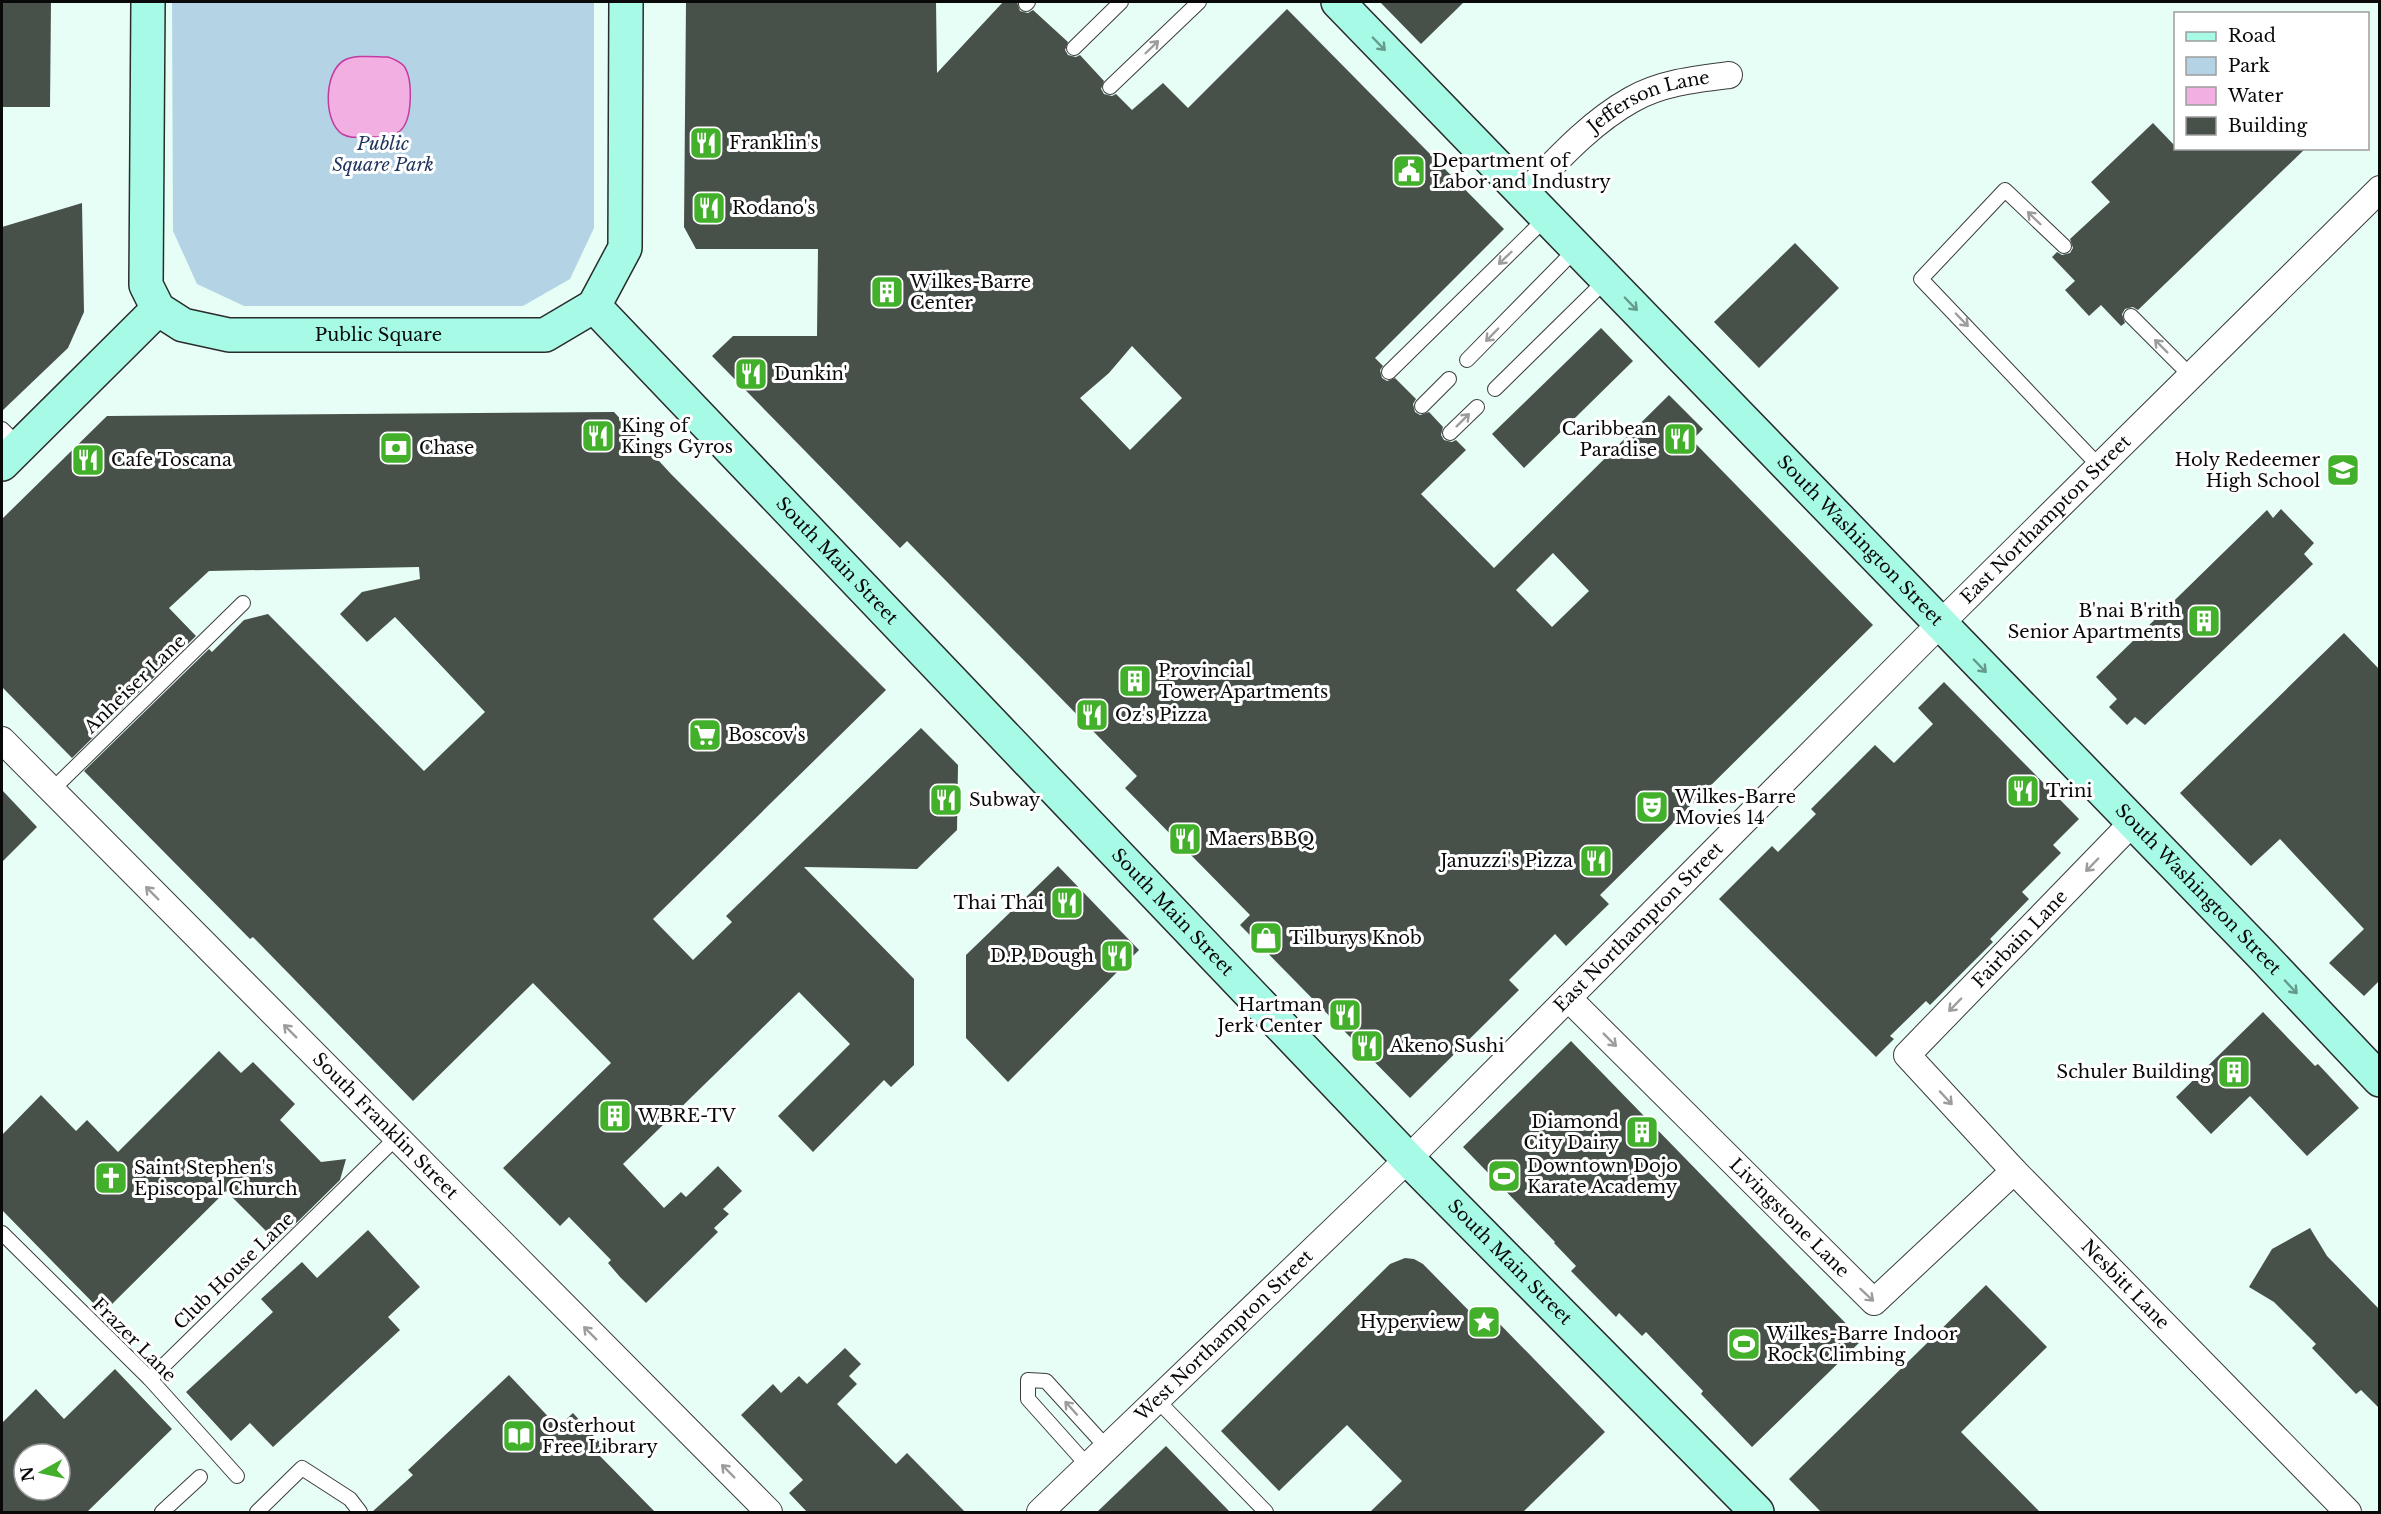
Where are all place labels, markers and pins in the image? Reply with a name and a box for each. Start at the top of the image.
restaurant icon: Franklin's [688,125,724,161]
place label: Franklin's [729,132,819,154]
place label: Department of Labor and Industry [1432,150,1611,193]
public building icon: Department of Labor and Industry [1391,153,1427,189]
restaurant icon: Rodano's [691,190,727,226]
place label: Rodano's [732,197,815,219]
place label: Wilkes-Barre Center [909,271,1031,314]
building icon: Wilkes-Barre Center [869,274,905,310]
restaurant icon: Dunkin' [733,356,769,392]
place label: Dunkin' [774,363,848,385]
place label: King of Kings Gyros [621,415,733,458]
restaurant icon: King of Kings Gyros [580,418,616,454]
place label: Caribbean Paradise [1562,418,1657,461]
restaurant icon: Caribbean Paradise [1662,421,1698,457]
bank icon: Chase [378,430,414,466]
place label: Chase [419,437,474,459]
restaurant icon: Cafe Toscana [70,442,106,478]
place label: Cafe Toscana [111,449,232,471]
place label: Holy Redeemer High School [2175,449,2320,492]
school or university icon: Holy Redeemer High School [2325,452,2361,488]
place label: B'nai B'rith Senior Apartments [2008,600,2181,643]
building icon: B'nai B'rith Senior Apartments [2186,603,2222,639]
place label: Provincial Tower Apartments [1158,660,1328,703]
building icon: Provincial Tower Apartments [1117,663,1153,699]
restaurant icon: Oz's Pizza [1074,697,1110,733]
place label: Oz's Pizza [1115,704,1207,726]
supermarket icon: Boscov's [687,717,723,753]
place label: Boscov's [728,724,806,746]
restaurant icon: Trini [2005,773,2041,809]
place label: Trini [2046,780,2092,802]
restaurant icon: Subway [928,782,964,818]
place label: Wilkes-Barre Movies 14 [1674,786,1796,829]
place label: Subway [969,789,1041,811]
theatre icon: Wilkes-Barre Movies 14 [1634,789,1670,825]
restaurant icon: Maers BBQ [1167,821,1203,857]
place label: Maers BBQ [1208,828,1314,850]
restaurant icon: Januzzi's Pizza [1578,843,1614,879]
place label: Januzzi's Pizza [1438,850,1573,872]
restaurant icon: Thai Thai [1049,885,1085,921]
place label: Thai Thai [953,892,1044,914]
shop icon: Tilburys Knob [1248,920,1284,956]
place label: Tilburys Knob [1289,927,1422,949]
restaurant icon: D.P. Dough [1099,938,1135,974]
place label: D.P. Dough [990,945,1094,967]
place label: Hartman Jerk Center [1216,994,1322,1037]
restaurant icon: Hartman Jerk Center [1327,997,1363,1033]
restaurant icon: Akeno Sushi [1349,1028,1385,1064]
place label: Akeno Sushi [1389,1035,1504,1057]
building icon: Schuler Building [2216,1054,2252,1090]
place label: Schuler Building [2057,1061,2211,1083]
building icon: WBRE-TV [597,1098,633,1134]
place label: WBRE-TV [637,1105,736,1127]
place label: Diamond City Dairy [1524,1111,1619,1154]
building icon: Diamond City Dairy [1624,1114,1660,1150]
place label: Downtown Dojo Karate Academy [1527,1155,1678,1198]
place label: Saint Stephen's Episcopal Church [134,1157,298,1200]
sports icon: Downtown Dojo Karate Academy [1486,1158,1522,1194]
church icon: Saint Stephen's Episcopal Church [93,1160,129,1196]
place icon: Hyperview [1466,1304,1502,1340]
place label: Hyperview [1360,1311,1462,1333]
place label: Wilkes-Barre Indoor Rock Climbing [1766,1323,1958,1366]
sports icon: Wilkes-Barre Indoor Rock Climbing [1726,1326,1762,1362]
place label: Osterhout Free Library [542,1415,658,1458]
library icon: Osterhout Free Library [501,1418,537,1454]

